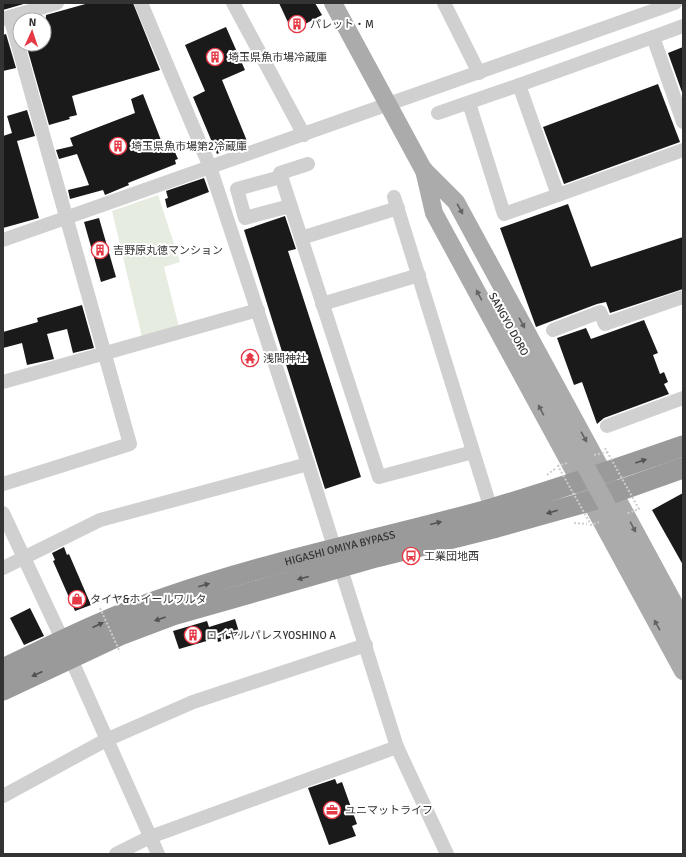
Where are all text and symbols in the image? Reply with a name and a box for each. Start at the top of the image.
north arrow [12,12,52,52]
building icon: パレット・M [287,14,307,34]
text: N [28,16,37,29]
place label: パレット・M [310,18,374,31]
building icon: 埼玉県魚市場冷蔵庫 [205,47,225,67]
place label: 埼玉県魚市場冷蔵庫 [228,51,327,64]
building icon: 埼玉県魚市場第2冷蔵庫 [108,136,128,156]
place label: 埼玉県魚市場第2冷蔵庫 [131,140,247,153]
one-way arrow [457,203,463,215]
building icon: 吉野原丸徳マンション [90,240,110,260]
place label: 吉野原丸徳マンション [113,244,223,257]
one-way arrow [475,290,482,301]
street label: SANGYO DORO [486,290,531,358]
one-way arrow [519,317,526,329]
temple icon: 浅間神社 [240,348,260,368]
place label: 浅間神社 [263,352,307,365]
one-way arrow [537,404,544,416]
one-way arrow [581,431,588,443]
one-way arrow [635,457,647,463]
one-way arrow [546,509,558,515]
one-way arrow [430,519,442,525]
one-way arrow [630,522,637,533]
street label: HIGASHI OMIYA BYPASS [283,528,397,569]
bus stop icon: 工業団地西 [401,546,421,566]
place label: 工業団地西 [424,550,479,563]
one-way arrow [297,575,309,581]
one-way arrow [198,582,210,588]
shop icon: タイヤ&ホイールワルタ [67,589,87,609]
place label: タイヤ&ホイールワルタ [90,593,207,606]
one-way arrow [154,616,166,622]
one-way arrow [654,619,661,630]
one-way arrow [93,622,104,628]
building icon: ロイヤルパレスYOSHINO A [183,625,203,645]
place label: ロイヤルパレスYOSHINO A [206,629,336,642]
one-way arrow [31,671,42,677]
office icon: ユニマットライフ [322,800,342,820]
place label: ユニマットライフ [345,804,433,817]

